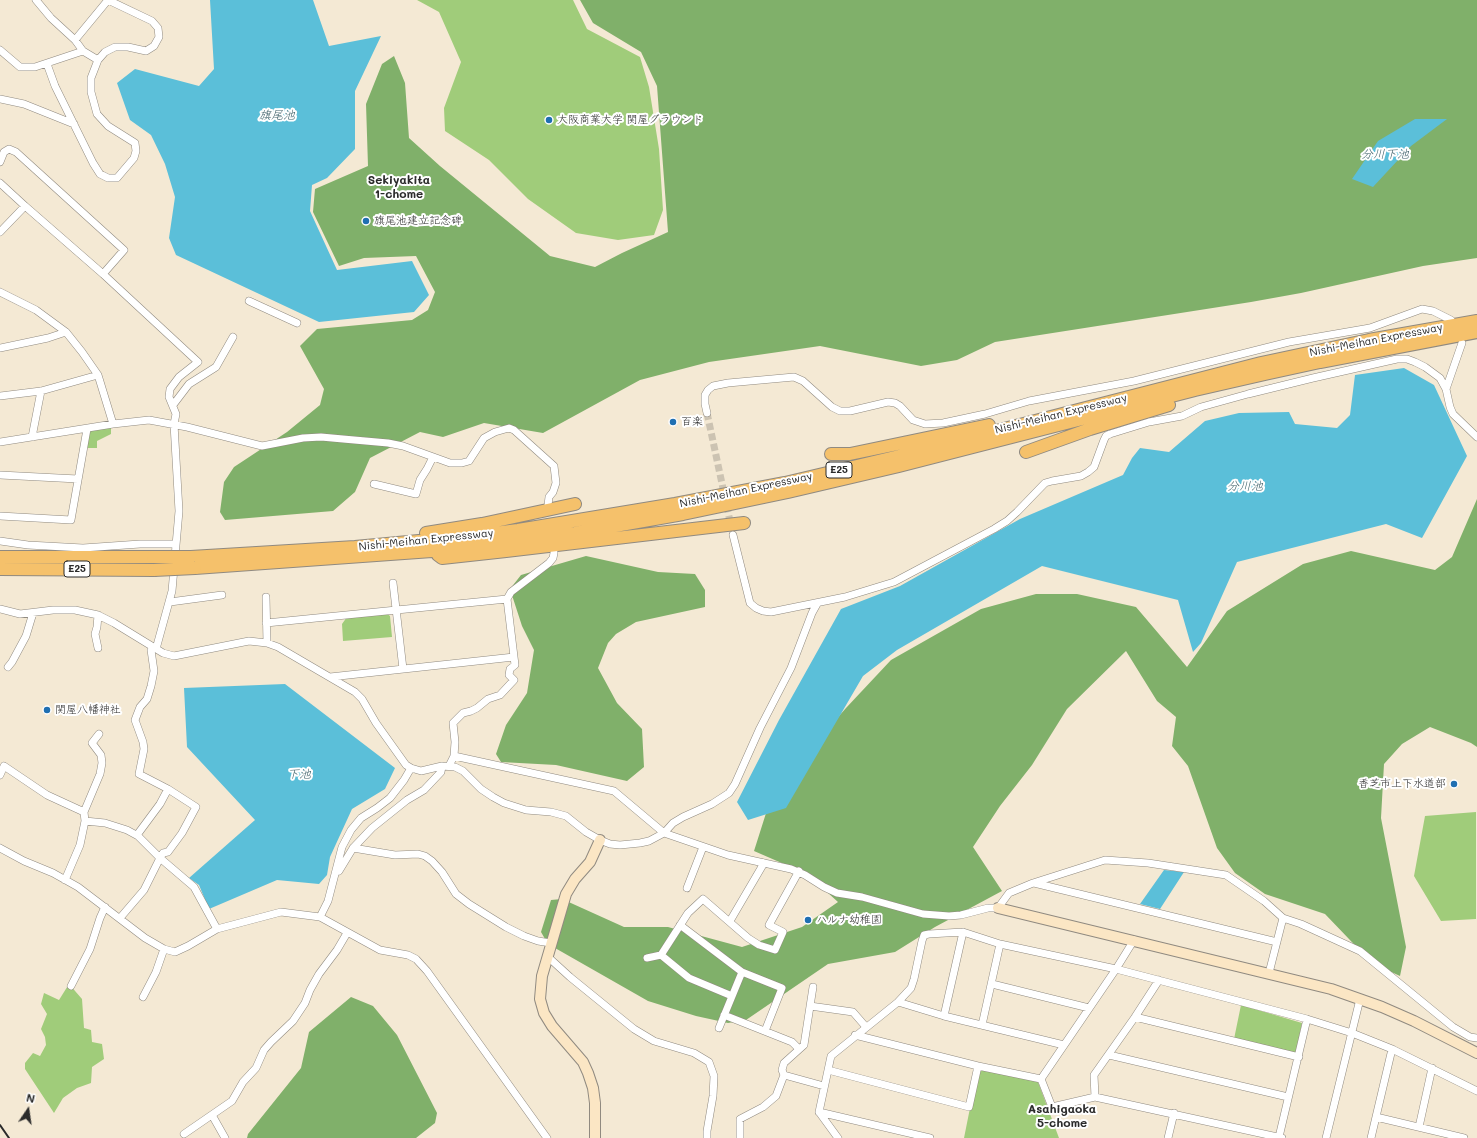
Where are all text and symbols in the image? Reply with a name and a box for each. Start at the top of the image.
water label: 旗尾池 [259,108,295,122]
place label: 大阪商業大学 関屋グラウンド [557,113,704,127]
marker: 大阪商業大学 関屋グラウンド [544,115,554,125]
water label: 分川下池 [1361,147,1409,161]
district label: Sekiyakita 1-chome [368,173,430,201]
place label: 旗尾池建立記念碑 [374,214,462,228]
marker: 旗尾池建立記念碑 [361,216,371,226]
street label: Nishi-Meihan Expressway [1308,321,1444,359]
street label: Nishi-Meihan Expressway [994,391,1128,437]
place label: 百楽 [681,415,703,429]
marker: 百楽 [668,417,678,427]
road number: E25 [826,462,852,478]
street label: Nishi-Meihan Expressway [678,469,814,511]
water label: 分川池 [1227,479,1263,493]
street label: Nishi-Meihan Expressway [358,526,494,554]
road number: E25 [64,561,90,577]
place label: 関屋八幡神社 [55,703,121,717]
marker: 関屋八幡神社 [42,705,52,715]
water label: 下池 [287,767,311,781]
place label: 香芝市上下水道部 [1358,777,1446,791]
marker: 香芝市上下水道部 [1449,779,1459,789]
place label: ハルナ幼稚園 [816,913,882,927]
marker: ハルナ幼稚園 [803,915,813,925]
north arrow [8,1090,48,1130]
text: N [25,1090,37,1106]
district label: Asahigaoka 5-chome [1028,1102,1096,1130]

